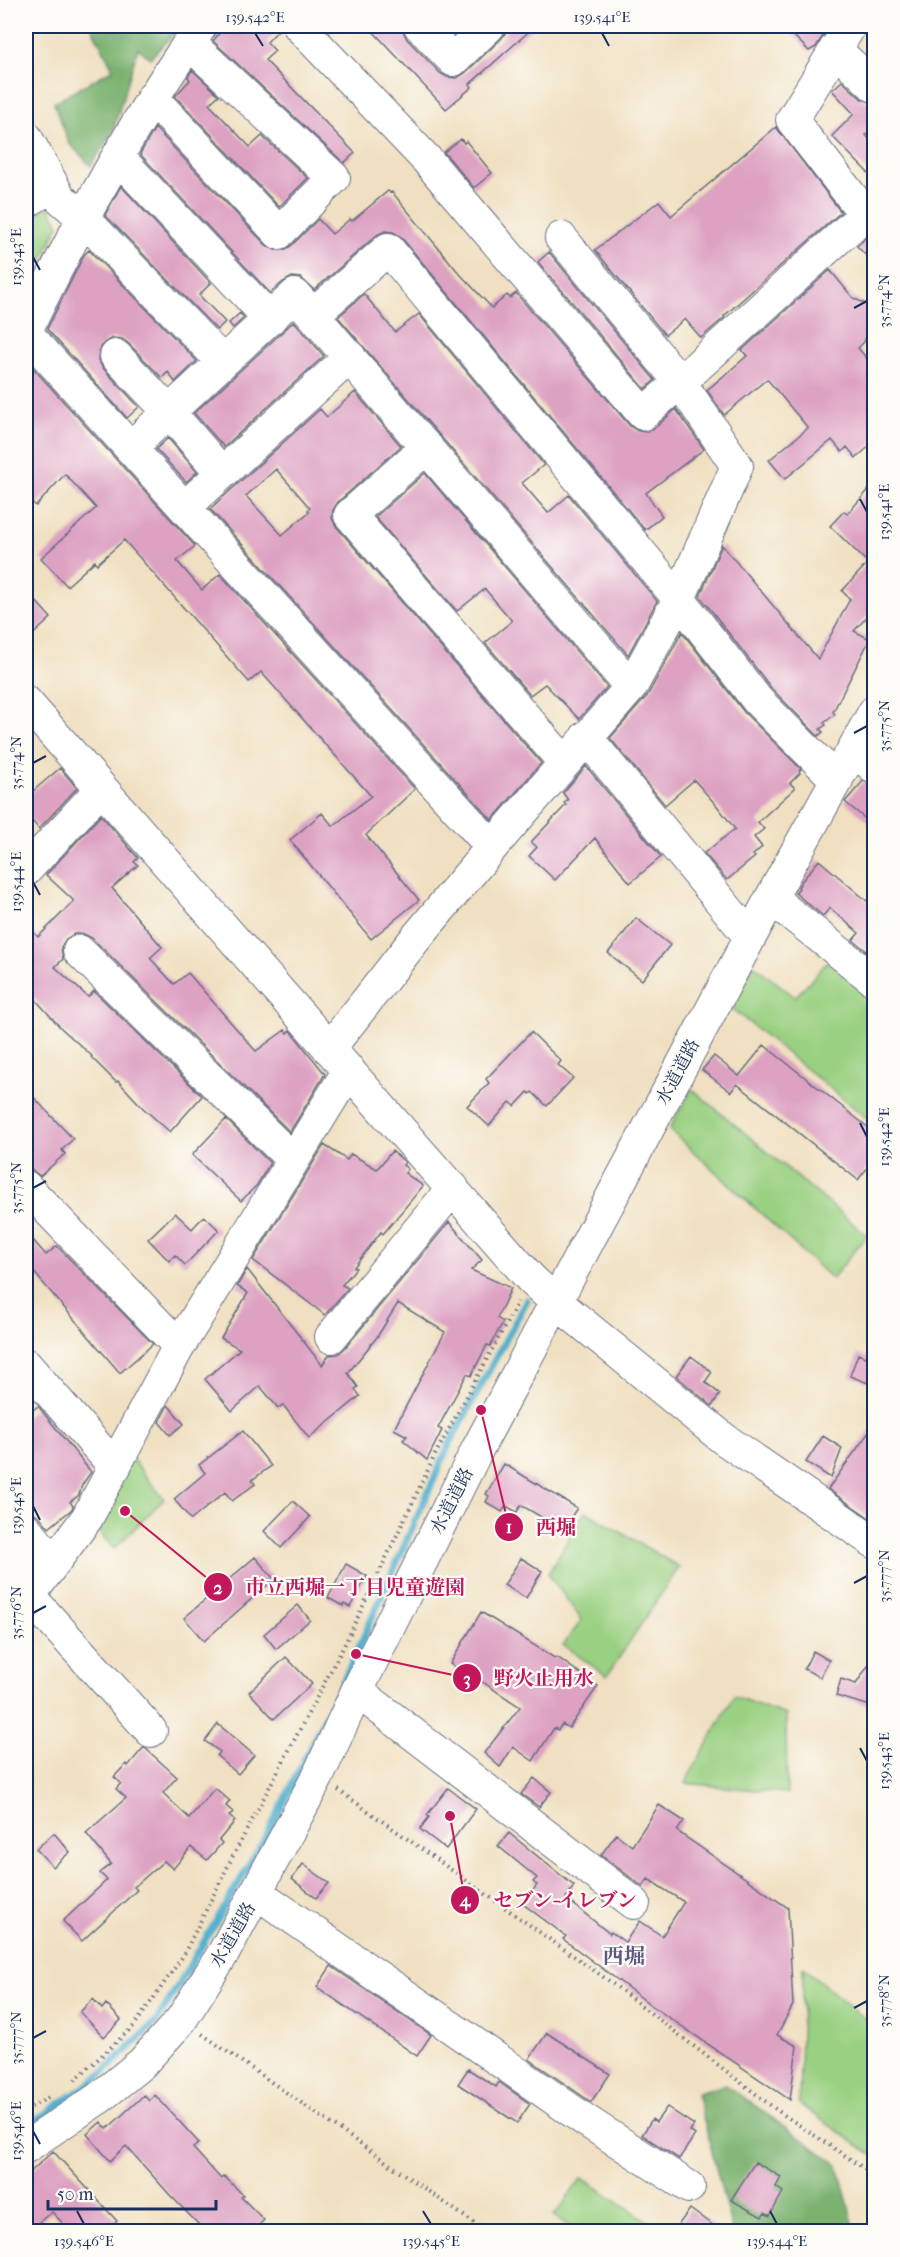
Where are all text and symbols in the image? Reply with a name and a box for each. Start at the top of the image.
text: 139.542°E [225,8,285,26]
text: 139.541°E [574,8,630,26]
text: 139.543°E [7,228,25,286]
text: 35.774°N [875,273,893,328]
text: 139.541°E [875,484,893,540]
text: 35.775°N [875,699,893,752]
text: 35.774°N [7,735,25,790]
text: 139.544°E [7,852,25,912]
street label: 水道道路 [652,1035,704,1109]
text: 139.542°E [875,1107,893,1167]
text: 35.775°N [7,1161,25,1214]
street label: 水道道路 [426,1464,478,1538]
text: 139.545°E [7,1477,25,1535]
callout: 西堀 [494,1508,588,1546]
text: 西堀 [536,1516,576,1539]
text: 1 [506,1517,512,1538]
text: 35.777°N [875,1549,893,1603]
callout: 市立西堀一丁目児童遊園 [203,1568,477,1606]
text: 市立西堀一丁目児童遊園 [245,1576,465,1599]
text: 2 [213,1578,223,1599]
text: 35.776°N [7,1585,25,1640]
callout: 野火止用水 [452,1659,606,1697]
text: 野火止用水 [494,1667,594,1690]
text: 3 [463,1669,471,1690]
text: 139.543°E [875,1732,893,1790]
callout: セブン-イレブン [450,1881,649,1919]
text: セブン-イレブン [493,1889,637,1912]
text: 4 [459,1890,472,1911]
street label: 水道道路 [206,1899,260,1971]
district label: 西堀 [603,1944,645,1968]
text: 35.778°N [875,1974,893,2028]
text: 35.777°N [7,2011,25,2065]
text: 139.546°E [7,2101,25,2161]
scale bar [48,2173,216,2211]
text: 50 m [57,2184,94,2205]
text: 139.546°E [54,2232,114,2250]
text: 139.545°E [402,2232,460,2250]
text: 139.544°E [747,2232,807,2250]

